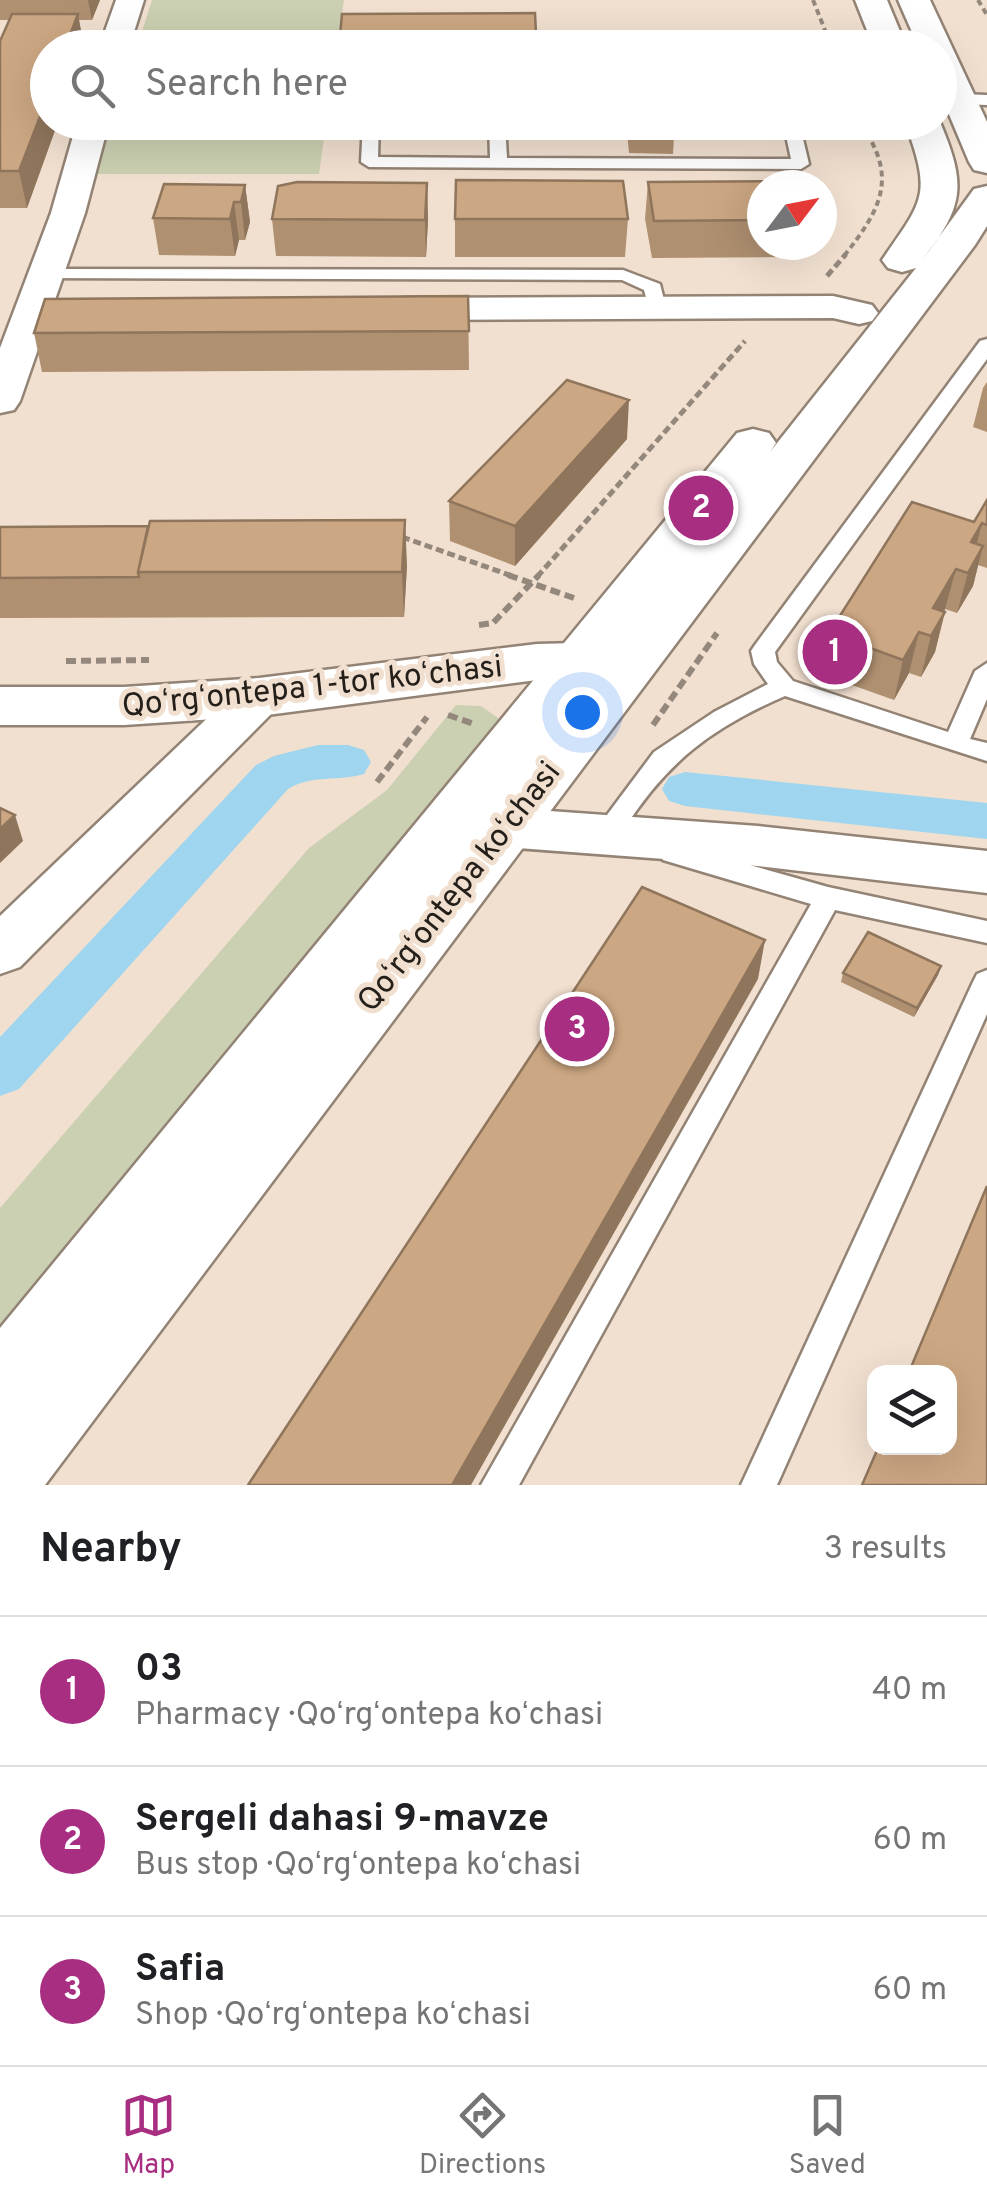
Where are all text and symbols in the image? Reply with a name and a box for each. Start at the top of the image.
search box [30,30,957,140]
icon: search [65,58,120,113]
text: Search here [145,61,348,110]
north arrow [747,170,837,260]
pin: 2 [668,470,734,546]
pin: 1 [802,614,868,690]
street label: Qoʻrgʻontepa 1-tor koʻchasi [120,648,505,728]
your location [557,687,608,738]
street label: Qoʻrgʻontepa koʻchasi [350,754,571,1021]
pin: 3 [544,992,610,1066]
map controls [867,1365,957,1455]
button: layers [867,1365,957,1455]
text: Nearby [40,1524,182,1577]
text: 3 results [824,1530,947,1570]
text: 03 [135,1646,183,1695]
text: 1 [66,1671,79,1711]
text: 40 m [872,1671,947,1711]
text: Pharmacy · Qoʻrgʻontepa koʻchasi [135,1696,603,1736]
text: Sergeli dahasi 9-mavze [135,1796,549,1845]
text: 2 [63,1821,82,1861]
text: 60 m [873,1821,947,1861]
text: Bus stop · Qoʻrgʻontepa koʻchasi [135,1846,581,1886]
text: Safia [135,1946,225,1995]
text: 3 [63,1971,82,2011]
text: 60 m [873,1971,947,2011]
text: Shop · Qoʻrgʻontepa koʻchasi [135,1996,531,2036]
tab: Map [121,2088,176,2184]
tab: Directions [419,2088,546,2184]
tab: Saved [789,2088,866,2184]

